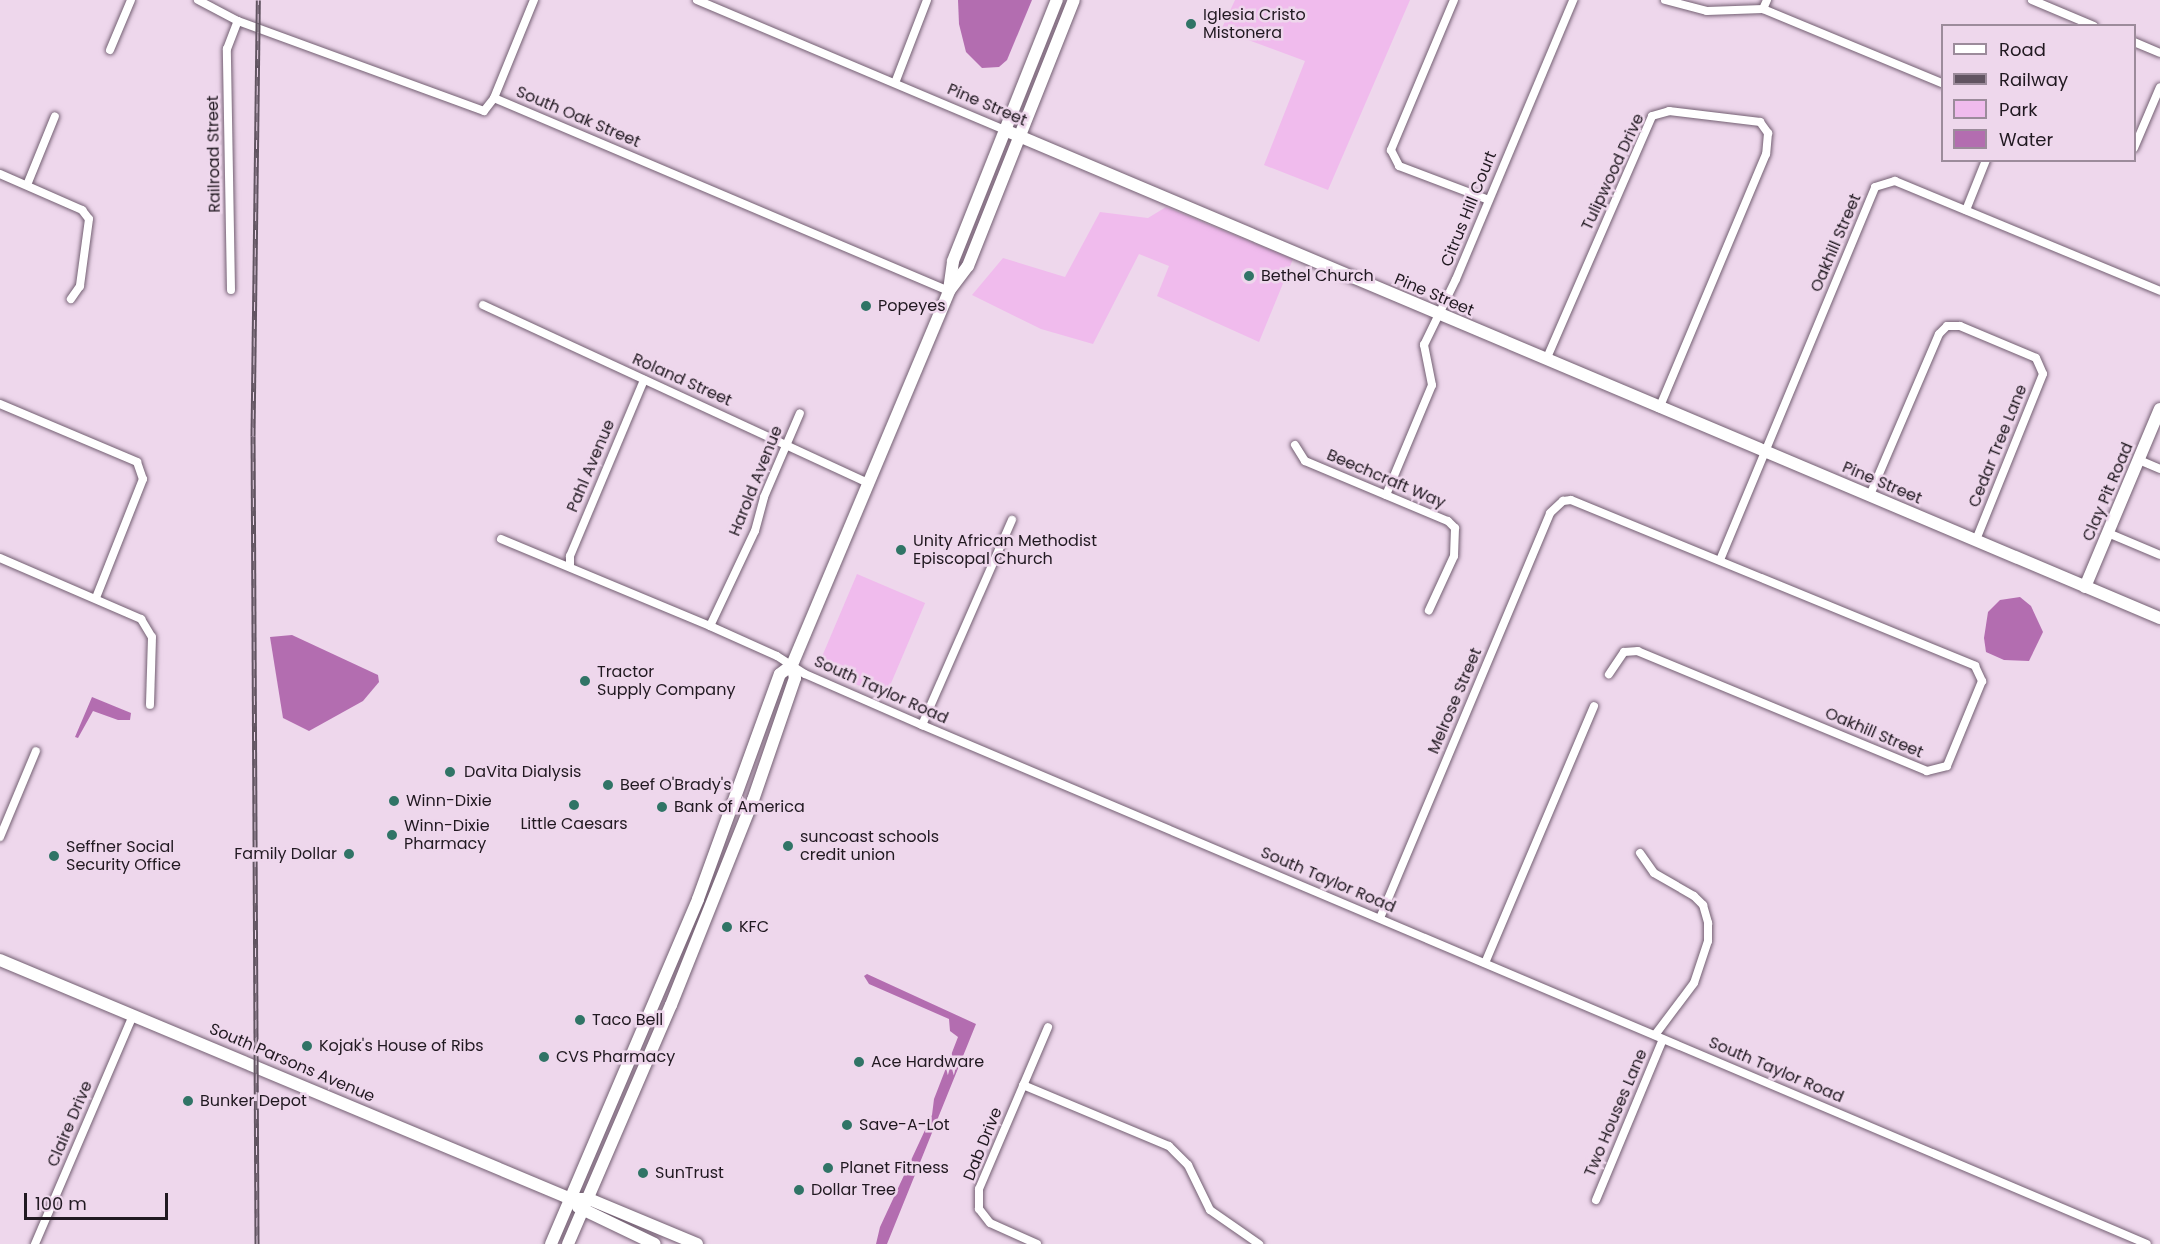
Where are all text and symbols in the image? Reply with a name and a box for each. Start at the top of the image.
place label: Iglesia Cristo Mistonera [1203,5,1306,43]
marker: Iglesia Cristo Mistonera [1184,17,1198,31]
legend [1941,24,2136,162]
text: Road [1999,37,2046,62]
text: Railway [1999,67,2068,92]
street label: Pine Street [944,80,1030,130]
street label: South Oak Street [513,82,643,152]
street label: Railroad Street [203,95,225,213]
text: Park [1999,97,2038,122]
street label: Tulipwood Drive [1578,111,1648,233]
text: Water [1999,127,2053,152]
street label: Citrus Hill Court [1437,149,1501,269]
street label: Oakhill Street [1807,191,1865,295]
place label: Bethel Church [1261,266,1374,286]
marker: Bethel Church [1242,269,1256,283]
street label: Pine Street [1391,270,1477,320]
place label: Popeyes [878,296,946,316]
marker: Popeyes [859,299,873,313]
street label: Roland Street [629,349,735,411]
street label: Cedar Tree Lane [1965,382,2031,510]
street label: Pahl Avenue [563,417,619,515]
street label: Harold Avenue [725,423,787,539]
street label: Clay Pit Road [2079,440,2137,544]
street label: Beechcraft Way [1324,445,1448,513]
street label: Pine Street [1839,458,1925,508]
place label: Unity African Methodist Episcopal Church [913,531,1097,569]
marker: Unity African Methodist Episcopal Church [894,543,908,557]
street label: Melrose Street [1424,645,1486,757]
street label: South Taylor Road [811,652,951,728]
place label: Tractor Supply Company [597,662,735,700]
marker: Tractor Supply Company [578,674,592,688]
street label: Oakhill Street [1822,704,1926,762]
place label: DaVita Dialysis [464,762,581,782]
marker: DaVita Dialysis [441,763,459,781]
place label: Beef O'Brady's [620,775,732,795]
marker: Beef O'Brady's [601,778,615,792]
place label: Winn-Dixie [406,791,492,811]
marker: Winn-Dixie [387,794,401,808]
place label: Bank of America [674,797,805,817]
marker: Little Caesars [567,798,581,812]
marker: Bank of America [655,800,669,814]
place label: Little Caesars [520,814,628,834]
place label: Winn-Dixie Pharmacy [404,816,490,854]
place label: suncoast schools credit union [800,827,939,865]
marker: Winn-Dixie Pharmacy [385,828,399,842]
place label: Seffner Social Security Office [66,837,181,875]
marker: suncoast schools credit union [781,839,795,853]
street label: South Taylor Road [1258,843,1398,917]
place label: Family Dollar [234,844,337,864]
marker: Family Dollar [342,847,356,861]
marker: Seffner Social Security Office [47,849,61,863]
place label: KFC [739,917,769,937]
marker: KFC [720,920,734,934]
place label: Taco Bell [592,1010,663,1030]
marker: Taco Bell [573,1013,587,1027]
street label: South Parsons Avenue [206,1019,378,1107]
street label: South Taylor Road [1706,1033,1846,1107]
place label: Kojak's House of Ribs [319,1036,484,1056]
marker: Kojak's House of Ribs [300,1039,314,1053]
street label: Two Houses Lane [1580,1046,1652,1180]
place label: CVS Pharmacy [556,1047,675,1067]
marker: CVS Pharmacy [537,1050,551,1064]
place label: Ace Hardware [871,1052,984,1072]
marker: Ace Hardware [852,1055,866,1069]
street label: Claire Drive [43,1078,97,1170]
place label: Bunker Depot [200,1091,307,1111]
marker: Bunker Depot [181,1094,195,1108]
street label: Dab Drive [960,1105,1006,1183]
place label: Save-A-Lot [859,1115,949,1135]
marker: Save-A-Lot [840,1118,854,1132]
place label: Planet Fitness [840,1158,949,1178]
marker: Planet Fitness [821,1161,835,1175]
place label: SunTrust [655,1163,724,1183]
marker: SunTrust [636,1166,650,1180]
place label: Dollar Tree [811,1180,896,1200]
scale bar [27,1181,171,1219]
marker: Dollar Tree [792,1183,806,1197]
text: 100 m [35,1191,87,1216]

